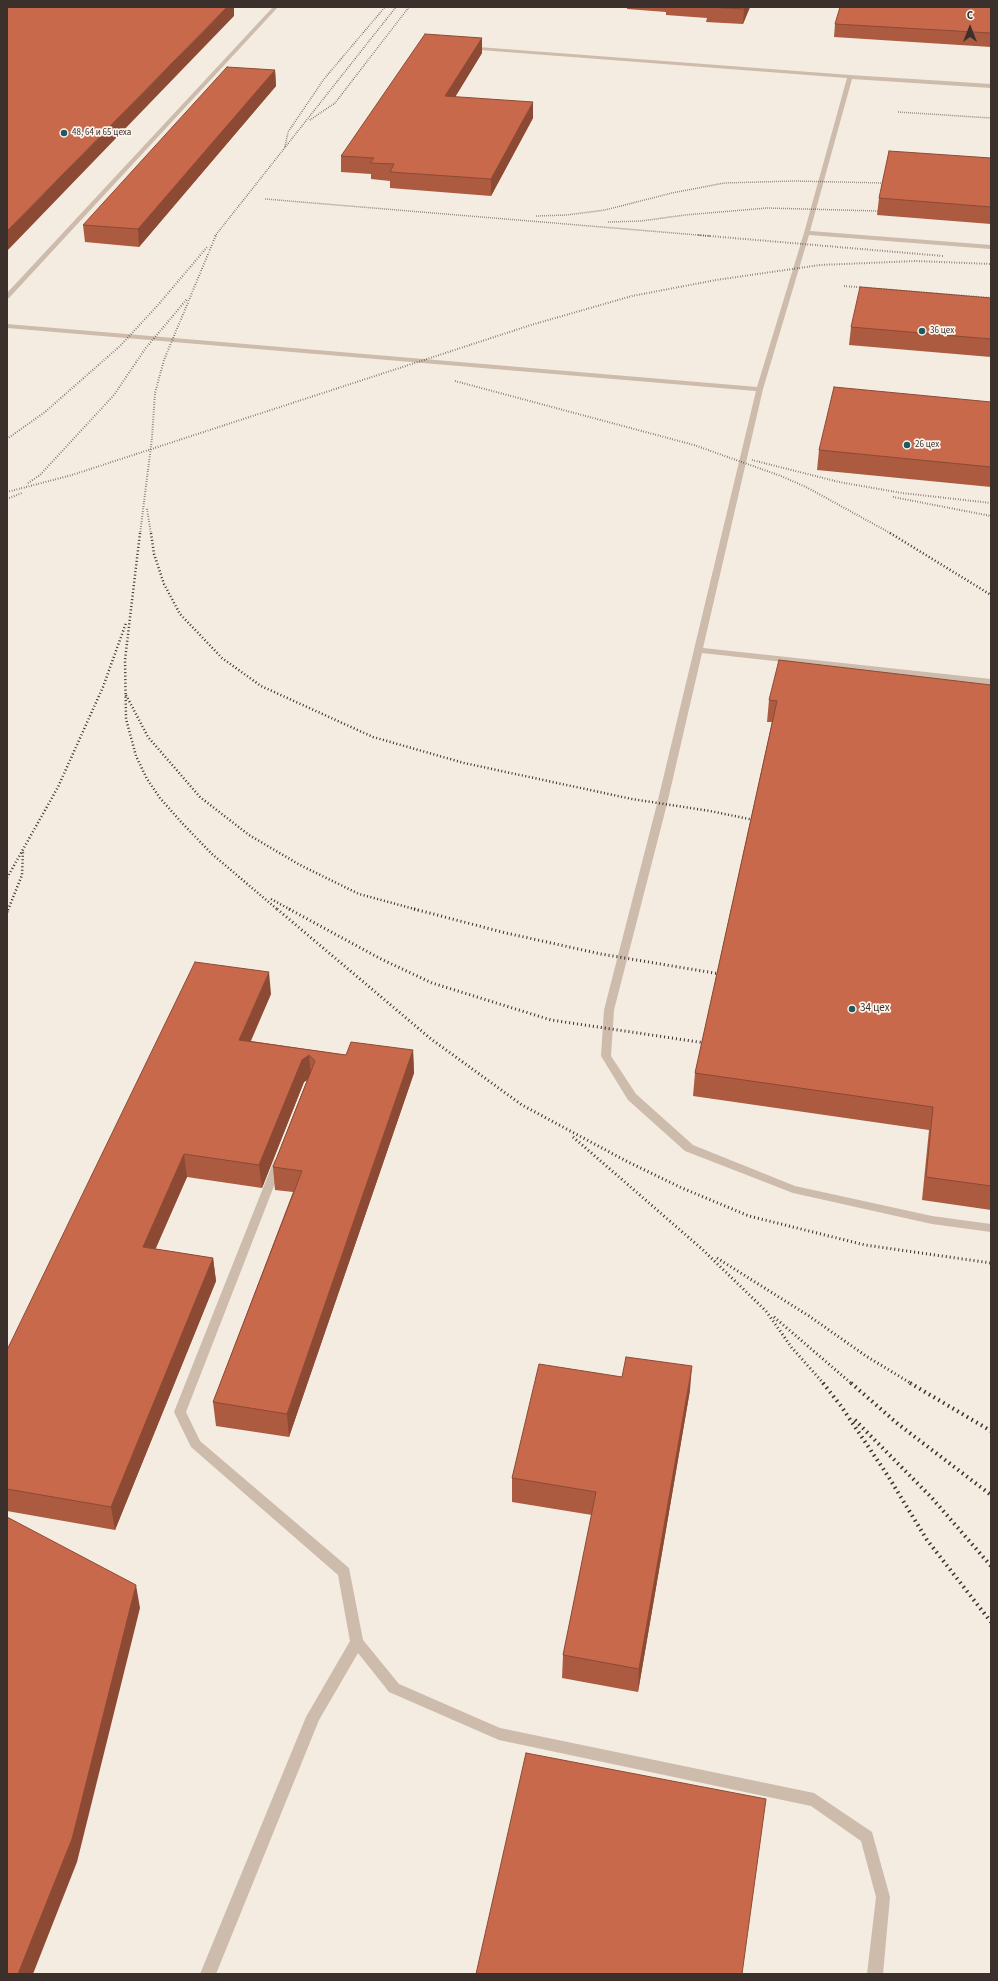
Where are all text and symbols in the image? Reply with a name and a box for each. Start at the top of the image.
north arrow [950,8,990,48]
text: С [967,8,973,23]
marker: 48, 64 и 65 цеха [59,128,69,138]
place label: 48, 64 и 65 цеха [72,128,131,138]
marker: 36 цех [917,326,927,336]
place label: 36 цех [930,326,954,336]
marker: 26 цех [902,440,912,450]
place label: 26 цех [915,440,939,450]
place label: 34 цех [860,1002,890,1016]
marker: 34 цех [847,1004,857,1014]

